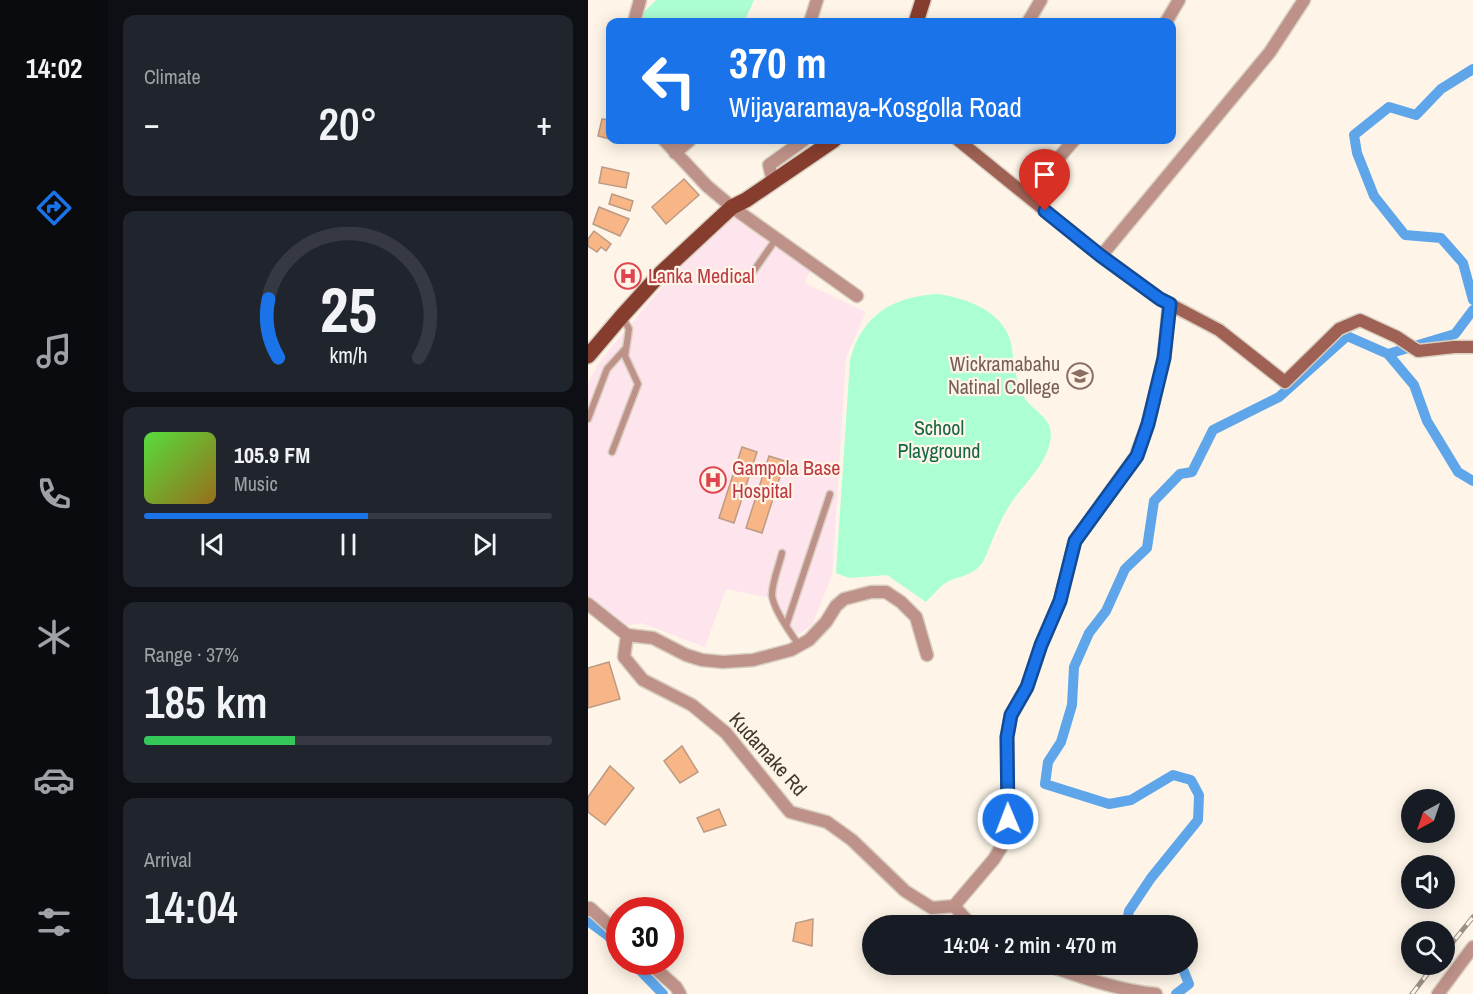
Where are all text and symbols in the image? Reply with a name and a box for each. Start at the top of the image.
text: 370 m [729,35,827,91]
icon: left [630,42,708,120]
text: 14:02 [26,50,82,86]
text: Climate [144,63,201,90]
text: Wijayaramaya-Kosgolla Road [729,89,1022,125]
text: 20° [318,93,378,154]
text: − [144,101,160,145]
text: + [536,101,552,145]
pin [1019,149,1070,211]
icon: arrive [1028,158,1061,191]
icon: directions [33,187,75,229]
hospital icon: Lanka Medical [613,261,643,291]
place label: Lanka Medical [648,262,755,289]
text: 25 [320,267,376,351]
icon: music [33,330,75,372]
text: km/h [329,342,367,371]
place label: Wickramabahu Natinal College [948,350,1060,400]
school or university icon: Wickramabahu Natinal College [1065,361,1095,391]
park label: School Playground [898,414,980,464]
text: 105.9 FM [234,440,310,470]
place label: Gampola Base Hospital [732,454,840,504]
hospital icon: Gampola Base Hospital [698,465,728,495]
text: Music [234,470,278,497]
icon: phone [33,473,75,515]
icon: previous [196,528,229,561]
icon: pause [332,528,365,561]
icon: next [468,528,501,561]
icon: climate [33,616,75,658]
text: Range · 37% [144,641,239,668]
text: 185 km [144,671,268,732]
street label: Kudamake Rd [724,706,813,801]
icon: car [33,759,75,801]
position arrow [976,787,1040,851]
north arrow [1401,789,1455,843]
map controls [1401,789,1455,975]
text: Arrival [144,846,191,873]
button: sound [1401,855,1455,909]
text: 14:04 [144,876,238,937]
speed limit sign: 30 [606,897,684,975]
icon: filters [33,901,75,943]
button: search [1401,921,1455,975]
text: 14:04 · 2 min · 470 m [943,930,1117,960]

